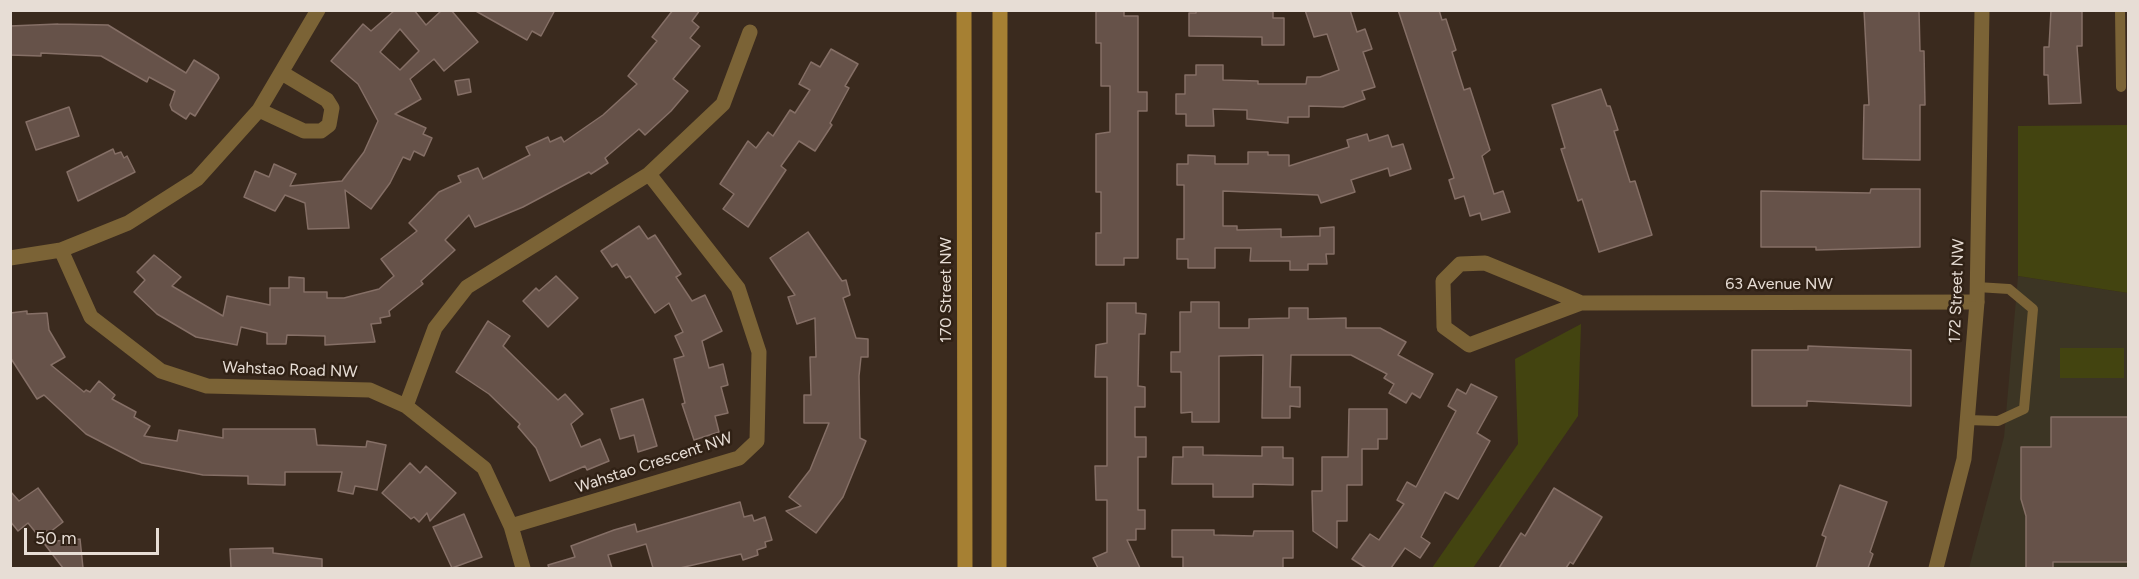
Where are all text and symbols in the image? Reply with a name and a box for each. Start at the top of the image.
street label: 170 Street NW [936,237,956,343]
street label: 172 Street NW [1946,238,1968,344]
street label: 63 Avenue NW [1725,274,1833,294]
street label: Wahstao Road NW [222,358,358,382]
street label: Wahstao Crescent NW [573,429,735,497]
scale bar [27,516,162,554]
text: 50 m [35,527,77,549]

